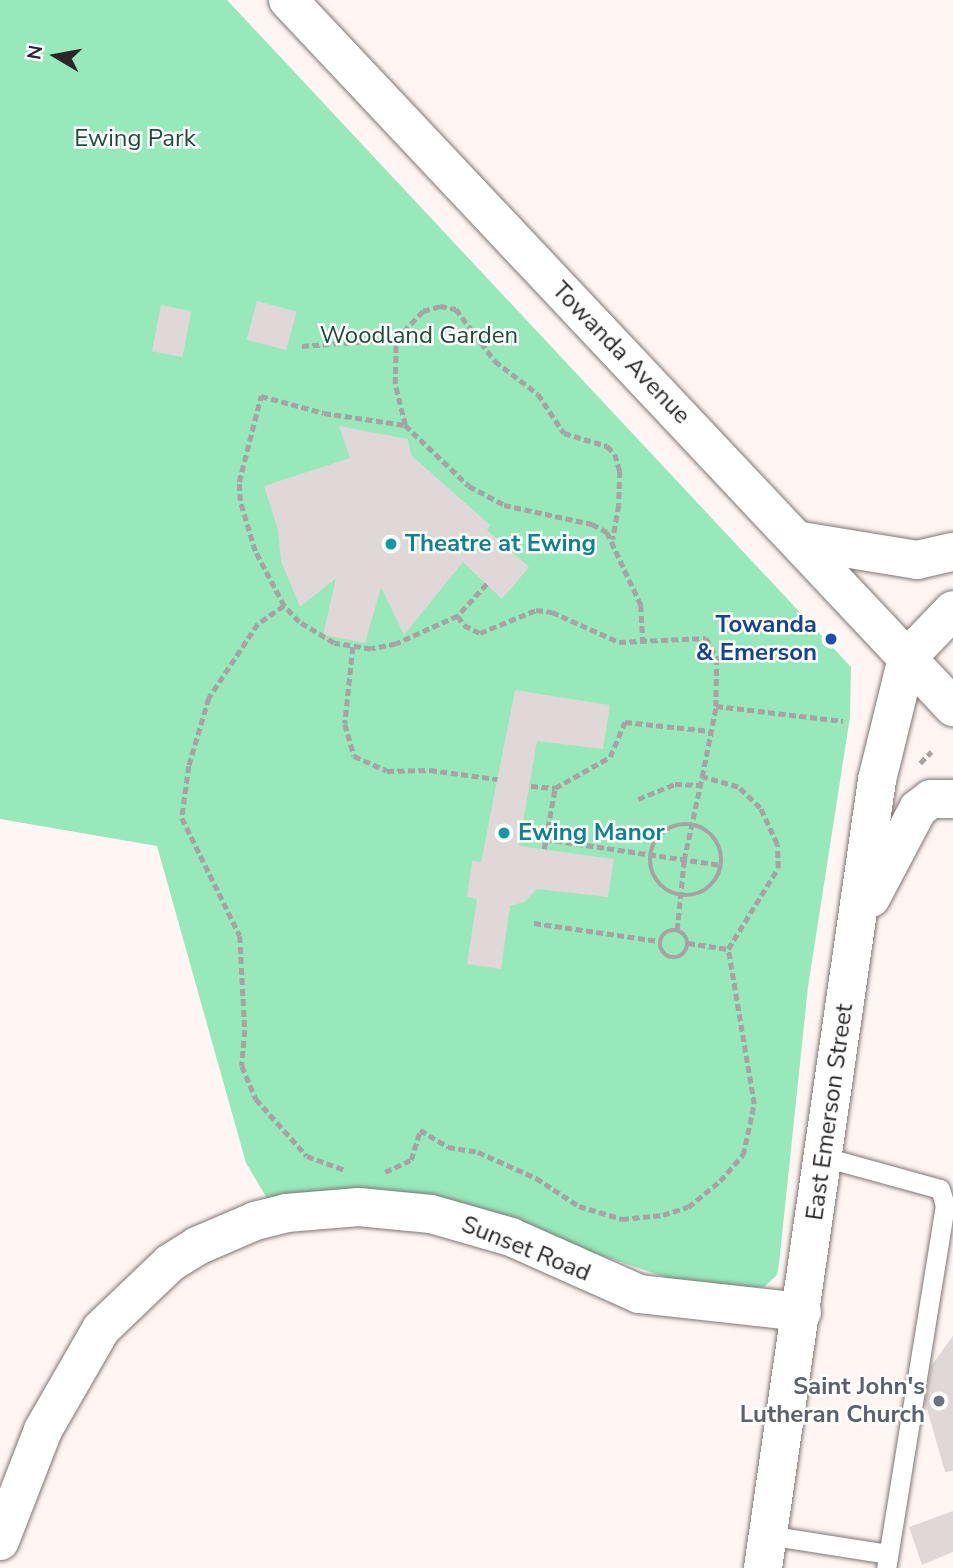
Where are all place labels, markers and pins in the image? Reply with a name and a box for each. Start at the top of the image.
place label: Theatre at Ewing [405,530,596,558]
marker: Theatre at Ewing [383,536,399,552]
place label: Towanda & Emerson [696,611,817,667]
marker: Towanda & Emerson [823,631,839,647]
place label: Ewing Manor [518,819,665,847]
marker: Ewing Manor [496,825,512,841]
place label: Saint John's Lutheran Church [740,1373,925,1429]
marker: Saint John's Lutheran Church [931,1393,947,1409]

